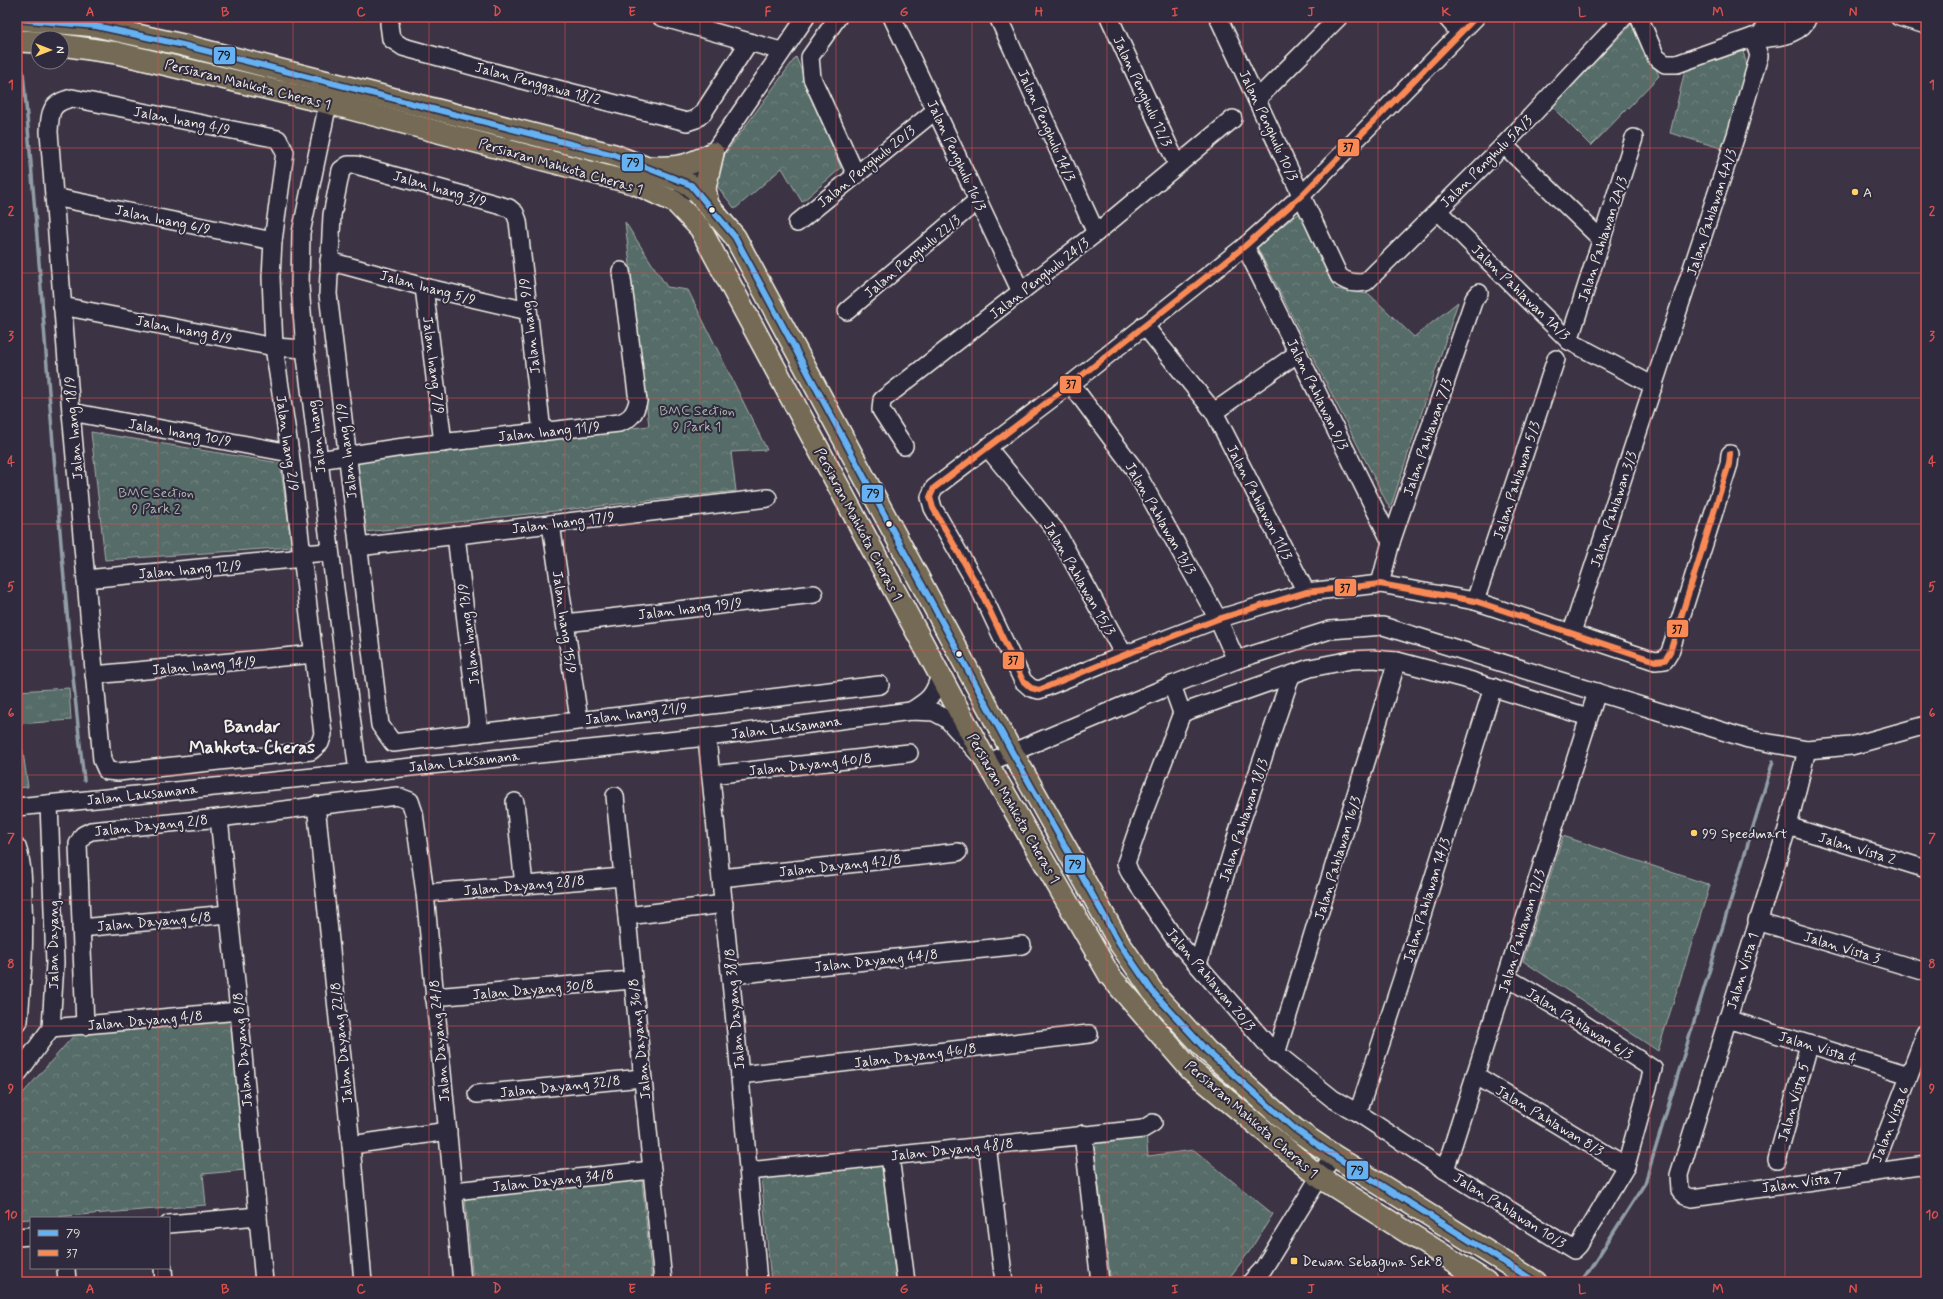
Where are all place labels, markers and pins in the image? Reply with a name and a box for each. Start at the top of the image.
place label: A [1863,184,1872,202]
marker: A [1850,187,1860,197]
unlabelled marker [707,205,717,215]
unlabelled marker [884,519,894,529]
unlabelled marker [954,649,964,659]
place label: 99 Speedmart [1702,825,1788,843]
marker: 99 Speedmart [1689,828,1699,838]
place label: Dewan Sebaguna Sek 8 [1302,1253,1443,1272]
marker: Dewan Sebaguna Sek 8 [1289,1256,1299,1266]

